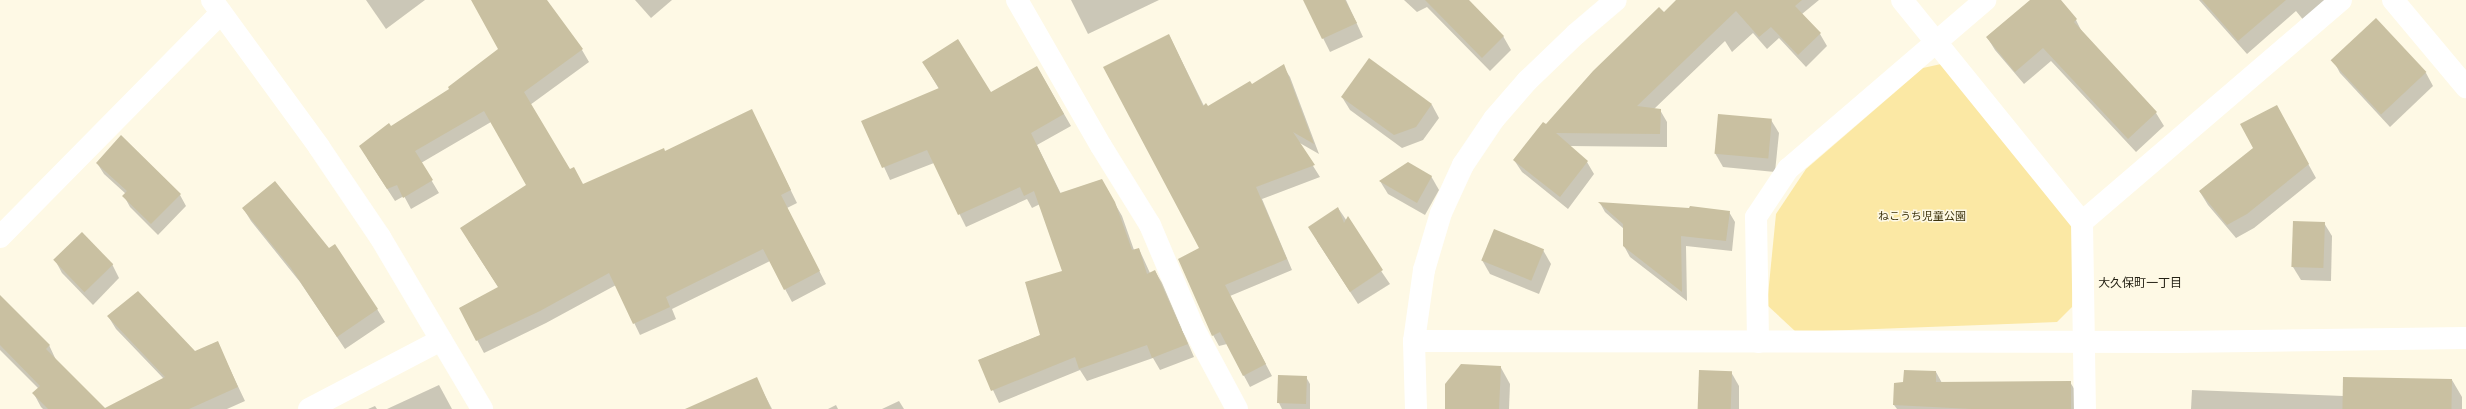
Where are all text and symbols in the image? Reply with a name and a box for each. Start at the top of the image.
park label: ねこうち児童公園 [1878,209,1966,223]
district label: 大久保町一丁目 [2098,277,2182,291]

